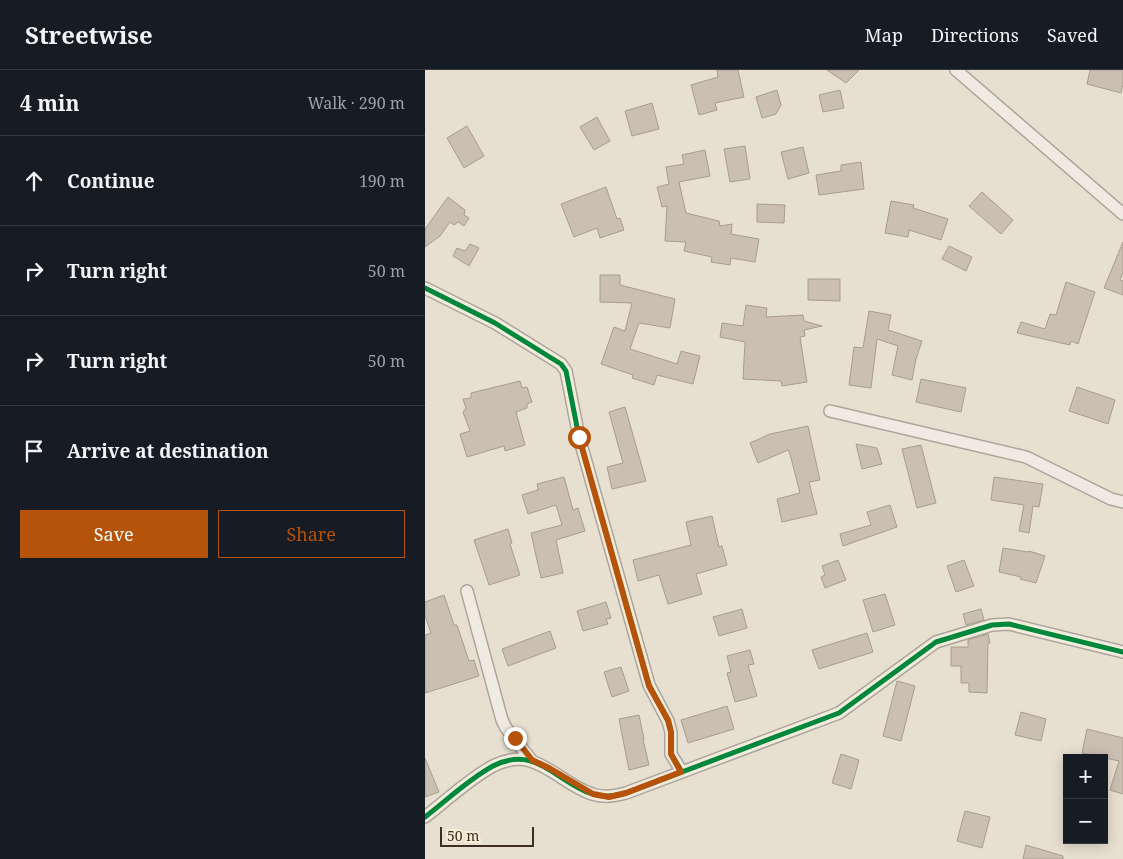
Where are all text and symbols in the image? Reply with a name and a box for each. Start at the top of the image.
text: Streetwise [25,18,153,51]
text: Map [865,23,903,47]
text: Directions [931,23,1019,47]
text: Saved [1047,23,1098,47]
text: 4 min [20,89,79,117]
text: Walk · 290 m [308,92,405,114]
icon: ahead [20,167,48,195]
text: Continue [67,168,155,194]
text: 190 m [359,170,405,192]
icon: right [20,257,48,285]
text: Turn right [67,258,167,284]
text: 50 m [368,260,405,282]
icon: right [20,347,48,375]
text: Turn right [67,348,167,374]
text: 50 m [368,350,405,372]
route start [568,426,591,449]
icon: arrive [20,437,48,465]
text: Arrive at destination [67,438,269,464]
button: Save [20,510,208,558]
button: Share [218,510,405,558]
route end [504,727,527,750]
map controls [1063,754,1108,844]
button: + [1063,754,1108,799]
button: − [1063,799,1108,844]
scale bar [440,824,534,847]
text: 50 m [447,826,480,845]

